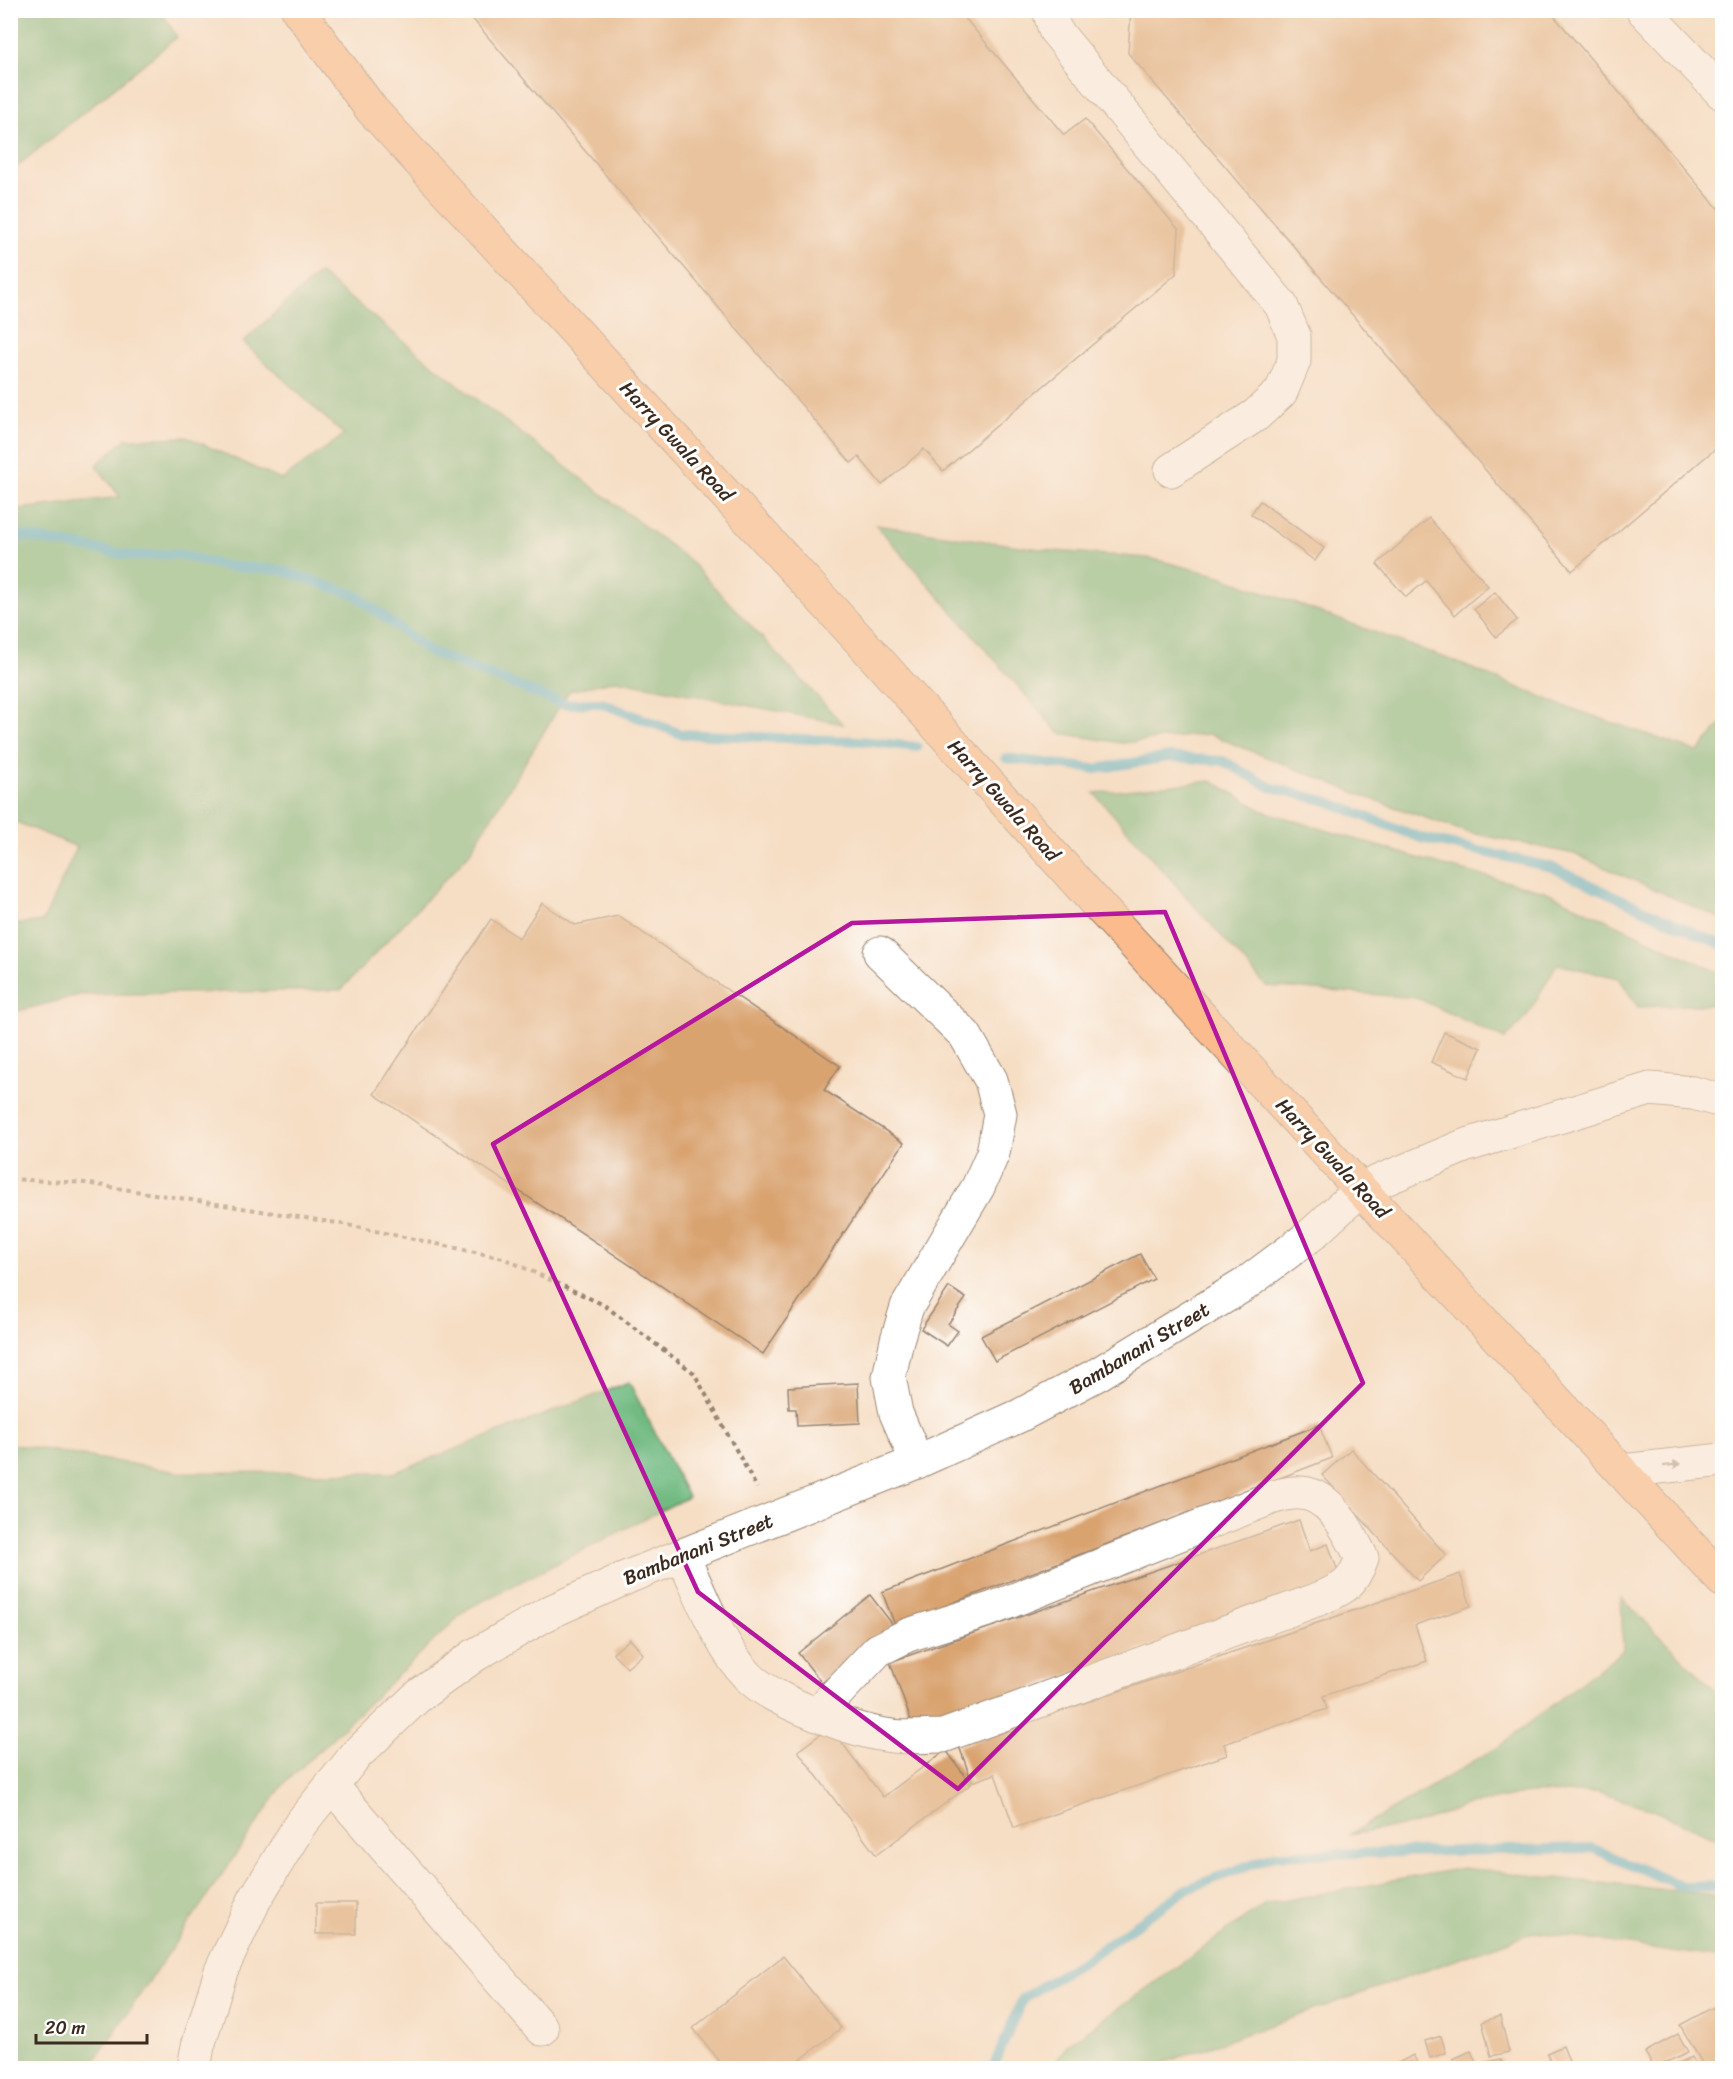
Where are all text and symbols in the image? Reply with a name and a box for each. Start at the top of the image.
street label: Harry Gwala Road [611,372,744,511]
street label: Harry Gwala Road [939,731,1070,871]
street label: Harry Gwala Road [1267,1089,1400,1228]
street label: Bambanani Street [1062,1292,1217,1404]
one-way arrow [1663,1460,1682,1470]
street label: Bambanani Street [618,1503,779,1596]
scale bar [36,2007,147,2045]
text: 20 m [45,2012,85,2044]

